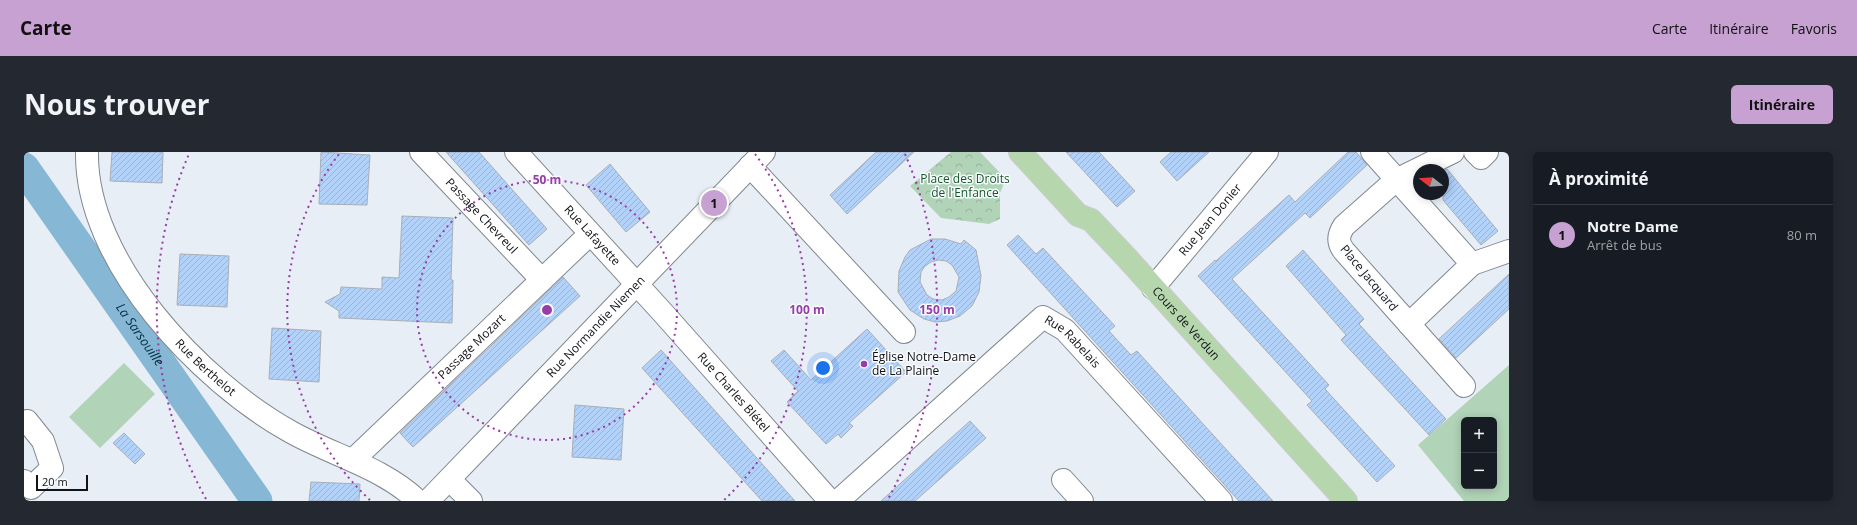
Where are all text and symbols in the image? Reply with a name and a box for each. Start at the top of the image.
text: Carte [20,15,72,41]
text: Carte [1652,19,1687,38]
text: Itinéraire [1709,19,1769,38]
text: Favoris [1791,19,1837,38]
text: Nous trouver [24,85,210,123]
button: Itinéraire [1731,85,1833,124]
north arrow [1413,164,1449,200]
text: À proximité [1549,167,1648,190]
park label: Place des Droits de l'Enfance [920,170,1010,201]
text: 50 m [533,171,561,188]
street label: Passage Chevreul [442,174,522,257]
street label: Rue Jean Donier [1174,180,1245,259]
pin: 1 [701,188,727,218]
street label: Rue Lafayette [561,201,625,269]
text: Notre Dame [1587,216,1678,236]
text: 1 [1558,226,1566,244]
text: 80 m [1787,226,1817,244]
text: Arrêt de bus [1587,236,1662,254]
street label: Place Jacquard [1337,241,1402,314]
street label: Rue Normandie Niemen [542,272,649,381]
street label: Cours de Verdun [1149,283,1224,364]
water label: La Sarsouille [112,299,169,370]
text: 100 m [789,301,825,318]
text: 150 m [919,301,955,318]
centre of rings [540,303,554,317]
street label: Passage Mozart [434,310,509,383]
street label: Rue Rabelais [1041,311,1105,372]
street label: Rue Berthelot [172,335,240,400]
street label: Rue Charles Blétel [694,348,774,435]
place label: Église Notre-Dame de La Plaine [872,348,976,379]
your location [813,358,833,378]
marker: Église Notre-Dame de La Plaine [859,359,869,369]
map controls [1461,417,1497,489]
button: + [1461,417,1497,453]
button: − [1461,453,1497,489]
scale bar [36,473,88,492]
text: 20 m [42,474,68,489]

